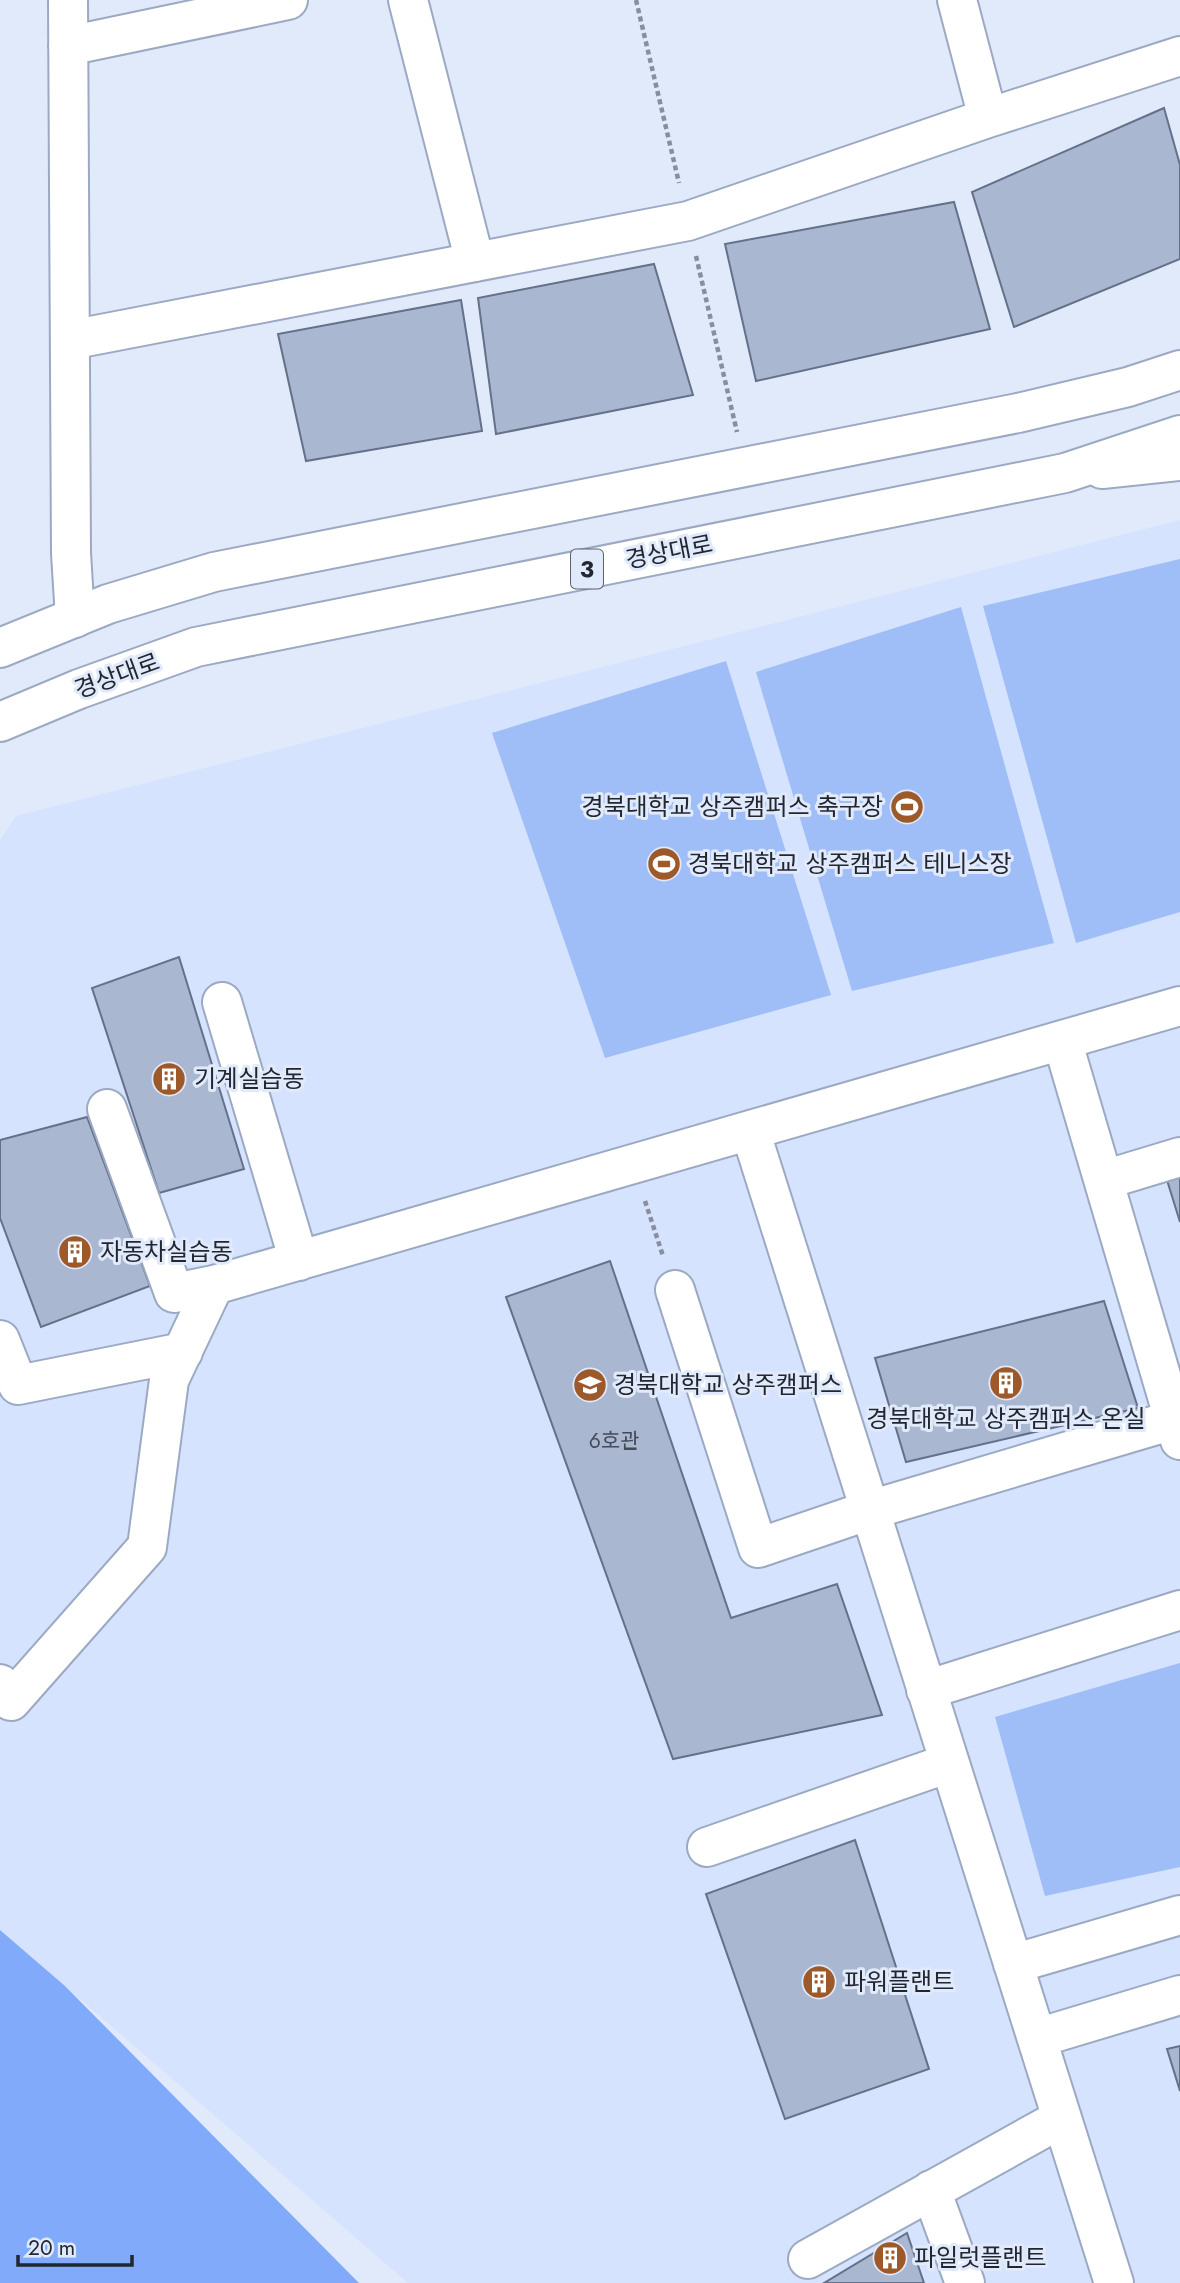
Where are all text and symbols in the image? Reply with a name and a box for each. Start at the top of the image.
street label: 경상대로 [622,526,716,577]
road number: 3 [571,550,603,589]
street label: 경상대로 [69,644,164,707]
sports icon: 경북대학교 상주캠퍼스 축구장 [888,788,926,826]
place label: 경북대학교 상주캠퍼스 축구장 [582,789,883,824]
sports icon: 경북대학교 상주캠퍼스 테니스장 [645,845,683,883]
place label: 경북대학교 상주캠퍼스 테니스장 [688,846,1012,881]
building icon: 기계실습동 [150,1060,188,1098]
place label: 기계실습동 [194,1061,304,1096]
building icon: 자동차실습동 [56,1233,94,1271]
place label: 자동차실습동 [100,1234,232,1269]
building icon: 경북대학교 상주캠퍼스 온실 [987,1364,1025,1402]
school or university icon: 경북대학교 상주캠퍼스 [571,1366,609,1404]
place label: 경북대학교 상주캠퍼스 [614,1367,842,1402]
place label: 경북대학교 상주캠퍼스 온실 [866,1401,1146,1436]
house number: 6호관 [589,1426,639,1456]
building icon: 파워플랜트 [800,1963,838,2001]
place label: 파워플랜트 [844,1964,954,1999]
scale bar [18,2224,131,2268]
text: 20 m [28,2233,75,2263]
building icon: 파일럿플랜트 [871,2239,909,2277]
place label: 파일럿플랜트 [914,2240,1046,2275]

